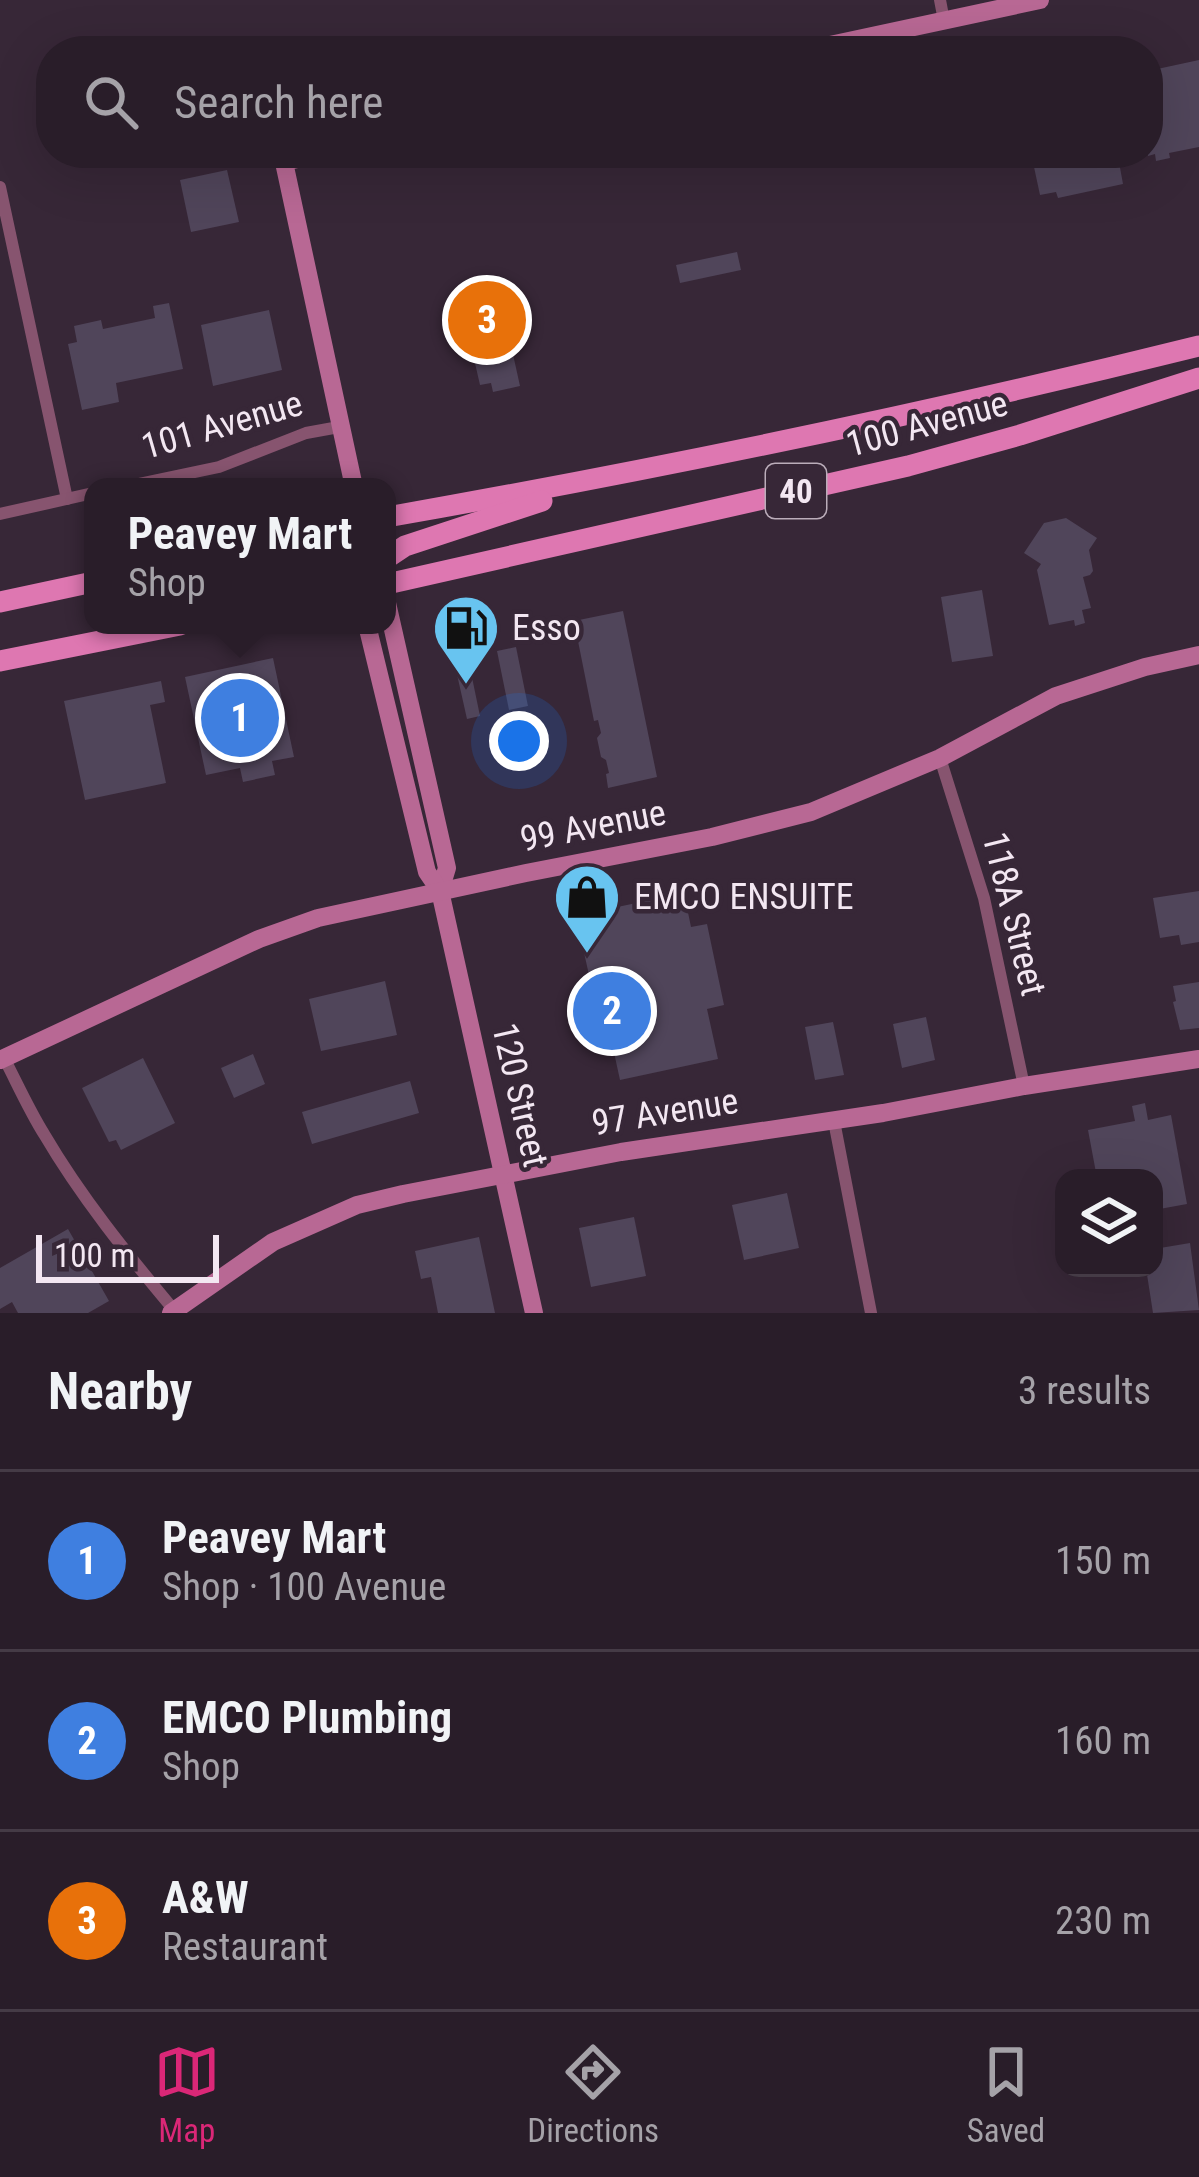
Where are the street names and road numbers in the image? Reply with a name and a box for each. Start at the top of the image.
street label: 101 Avenue [137,382,307,468]
street label: 100 Avenue [842,382,1012,466]
road number: 40 [766,464,826,518]
street label: 99 Avenue [517,791,669,861]
street label: 118A Street [973,828,1055,1000]
street label: 120 Street [483,1019,557,1171]
street label: 97 Avenue [589,1080,741,1144]

